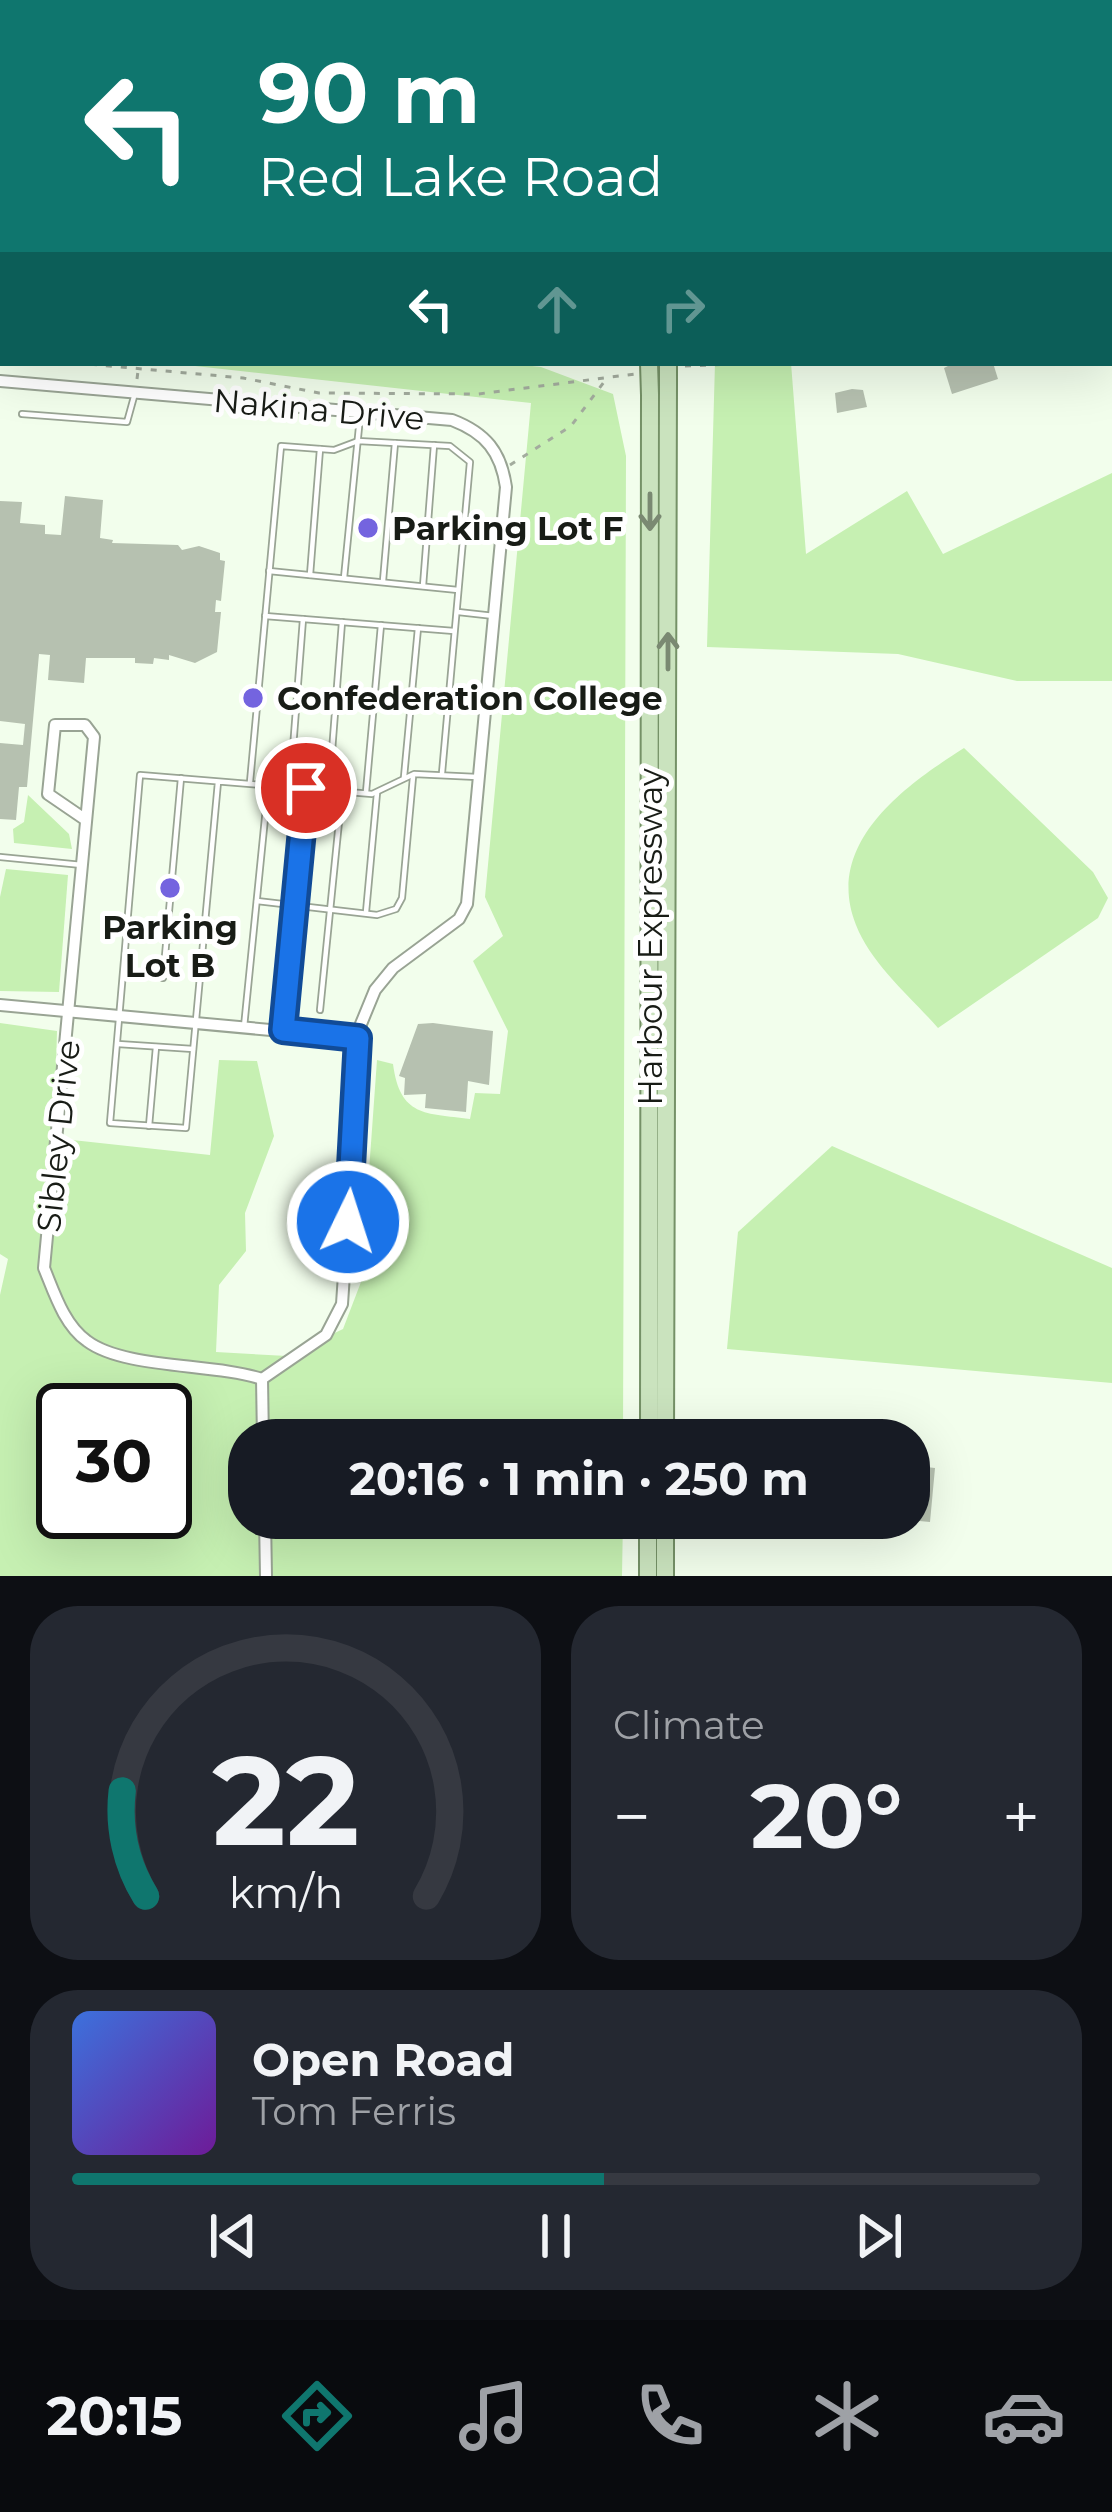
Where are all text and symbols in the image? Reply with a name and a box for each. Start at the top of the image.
text: 90 m [258,42,480,144]
icon: left [60,48,216,204]
text: Red Lake Road [258,144,663,210]
icon: left [398,276,464,342]
icon: ahead [524,276,590,342]
icon: right [650,276,716,342]
street label: Nakina Drive [212,380,426,438]
one-way arrow [639,492,661,531]
place label: Parking Lot F [392,508,623,548]
marker: Parking Lot F [355,515,381,541]
one-way arrow [657,632,679,671]
place label: Confederation College [277,678,663,718]
marker: Confederation College [240,685,266,711]
pin [255,737,357,839]
icon: arrive [273,755,339,821]
street label: Harbour Expressway [630,768,670,1106]
marker: Parking Lot B [157,875,183,901]
place label: Parking Lot B [102,907,238,985]
street label: Sibley Drive [28,1038,88,1234]
position arrow [285,1159,411,1285]
speed limit sign: 30 [36,1383,192,1539]
text: 20:16 · 1 min · 250 m [349,1451,809,1506]
text: Climate [613,1701,765,1749]
text: 22 [212,1724,359,1876]
text: 20° [751,1761,902,1871]
text: − [613,1776,651,1857]
text: + [1002,1776,1040,1857]
text: km/h [228,1866,343,1919]
text: Open Road [252,2032,514,2087]
text: Tom Ferris [252,2087,456,2135]
icon: previous [200,2203,266,2269]
icon: pause [523,2203,589,2269]
icon: next [846,2203,912,2269]
icon: directions [275,2374,359,2458]
icon: music [452,2374,536,2458]
icon: phone [628,2374,712,2458]
icon: climate [805,2374,889,2458]
icon: car [982,2374,1066,2458]
text: 20:15 [46,2383,182,2449]

